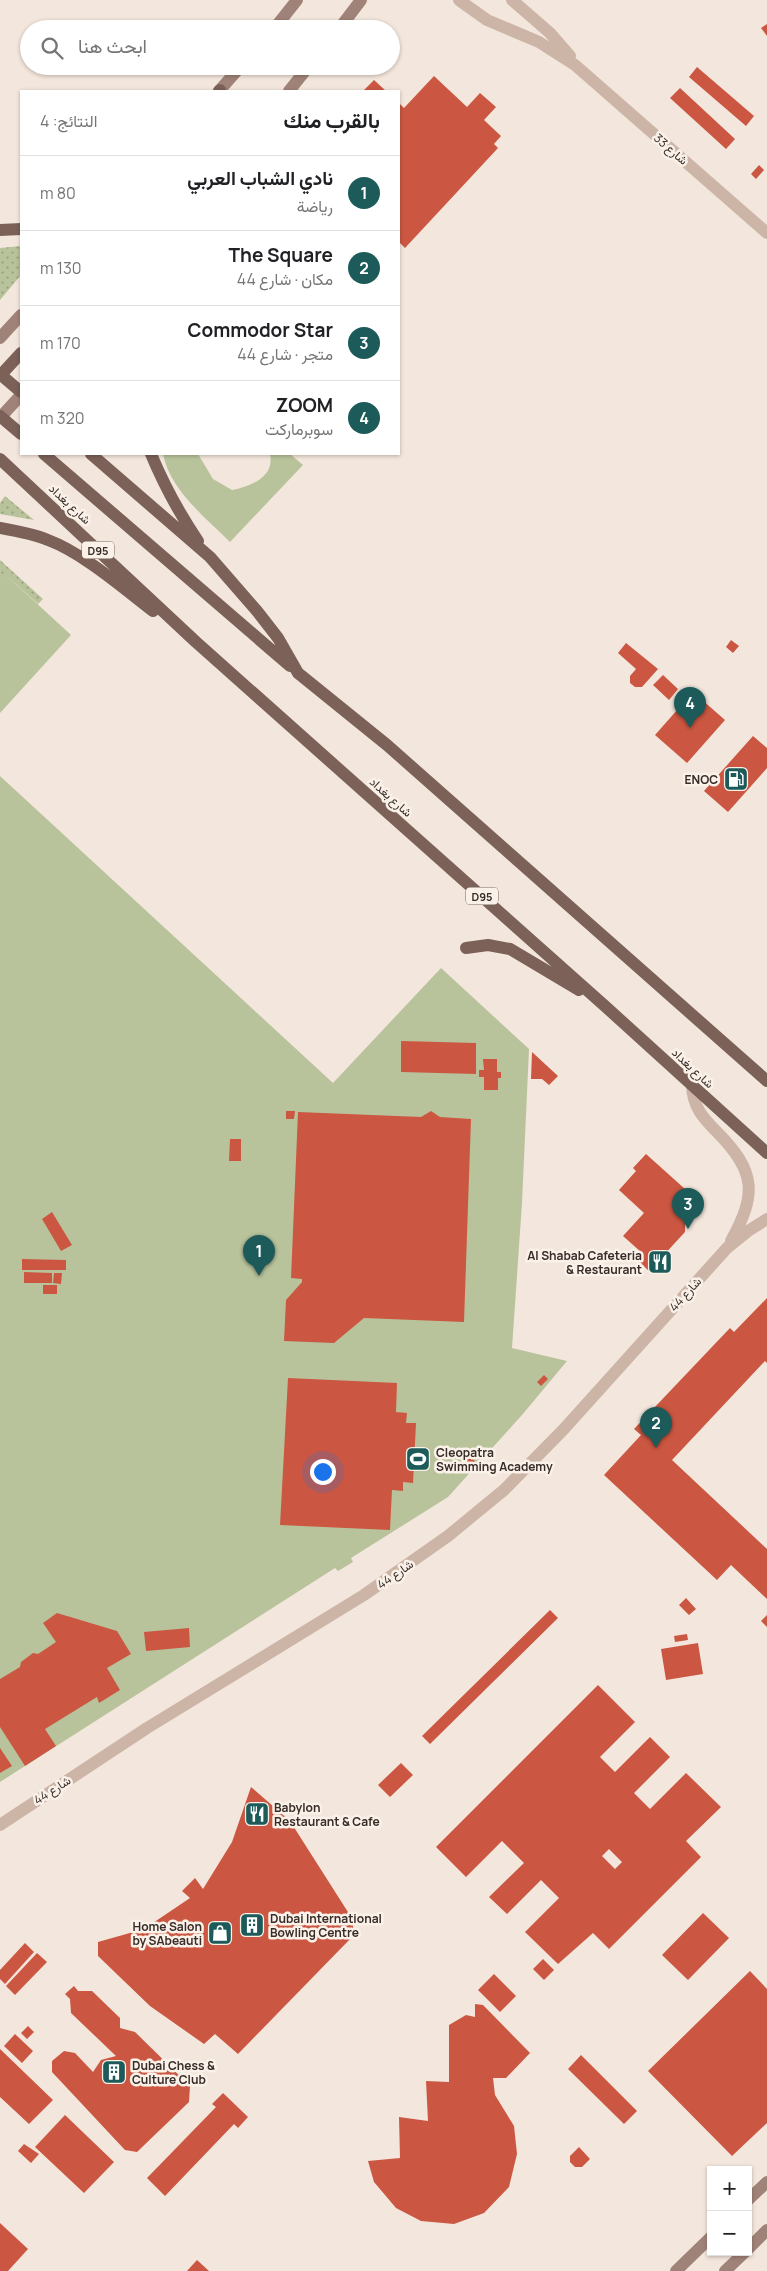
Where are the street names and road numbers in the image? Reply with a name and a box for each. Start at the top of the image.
street label: شارع 33 [650,130,692,169]
street label: شارع بغداد [45,480,95,529]
road number: D95 [82,542,114,558]
street label: شارع بغداد [365,773,416,821]
road number: D95 [466,888,498,904]
street label: شارع بغداد [668,1044,718,1093]
street label: شارع 44 [665,1273,706,1316]
street label: شارع 44 [373,1555,417,1593]
street label: شارع 44 [30,1772,74,1809]

